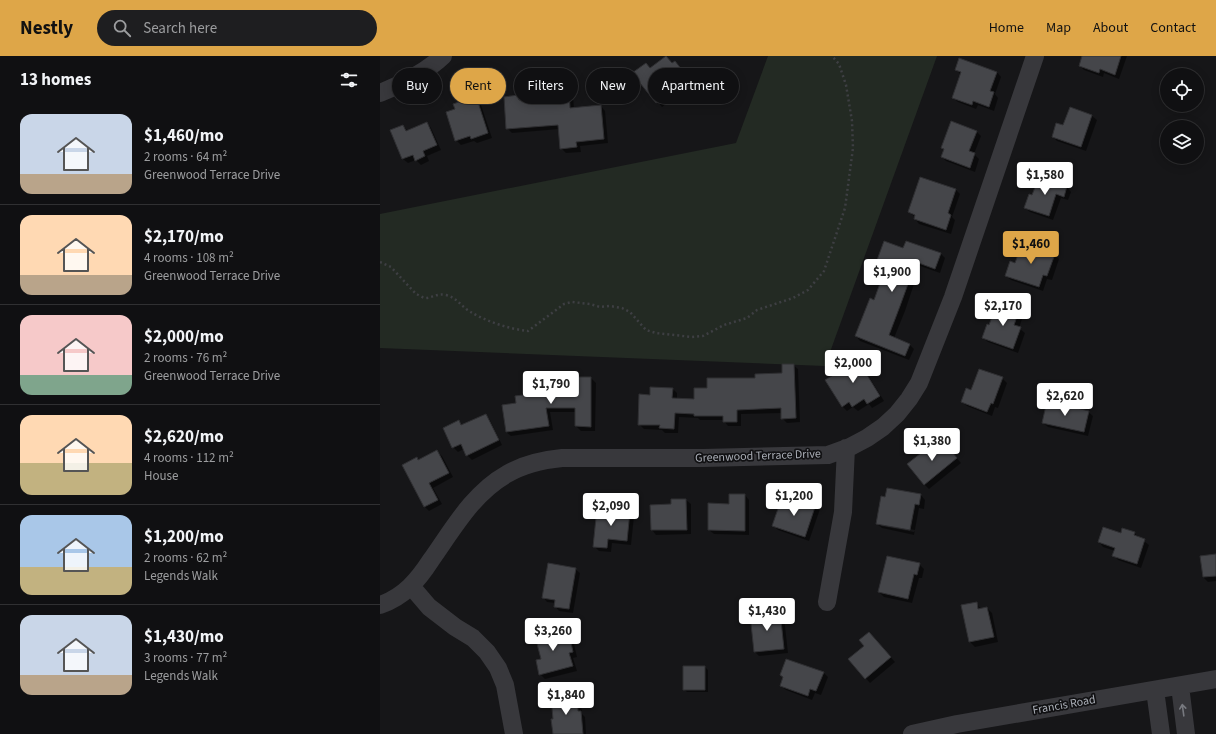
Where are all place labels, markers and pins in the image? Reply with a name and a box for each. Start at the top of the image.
pin: $1,580 [1012,162,1078,196]
pin: $1,460 [998,231,1064,265]
pin: $1,900 [859,259,925,293]
pin: $2,170 [970,293,1036,327]
pin: $2,000 [820,350,886,384]
pin: $1,790 [518,371,584,405]
pin: $2,620 [1032,383,1098,417]
pin: $1,380 [899,428,965,462]
pin: $1,200 [761,483,827,517]
pin: $2,090 [578,493,644,527]
pin: $1,430 [734,598,800,632]
pin: $3,260 [520,618,586,652]
pin: $1,840 [533,682,599,716]

